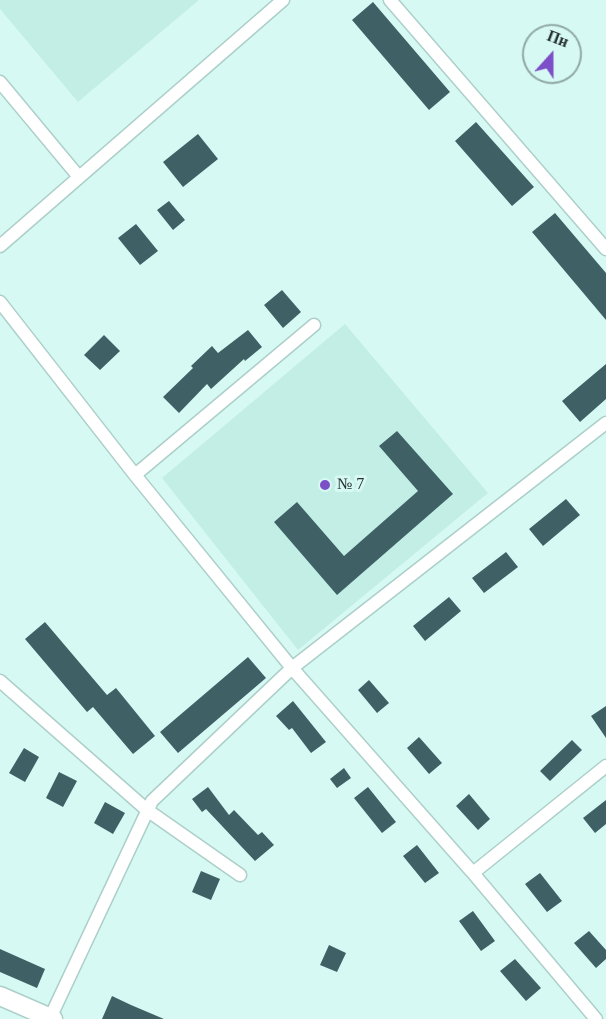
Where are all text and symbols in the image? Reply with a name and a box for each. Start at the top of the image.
north arrow [522,24,582,84]
text: Пн [545,27,571,50]
place label: № 7 [337,475,364,495]
marker: № 7 [318,478,332,492]

